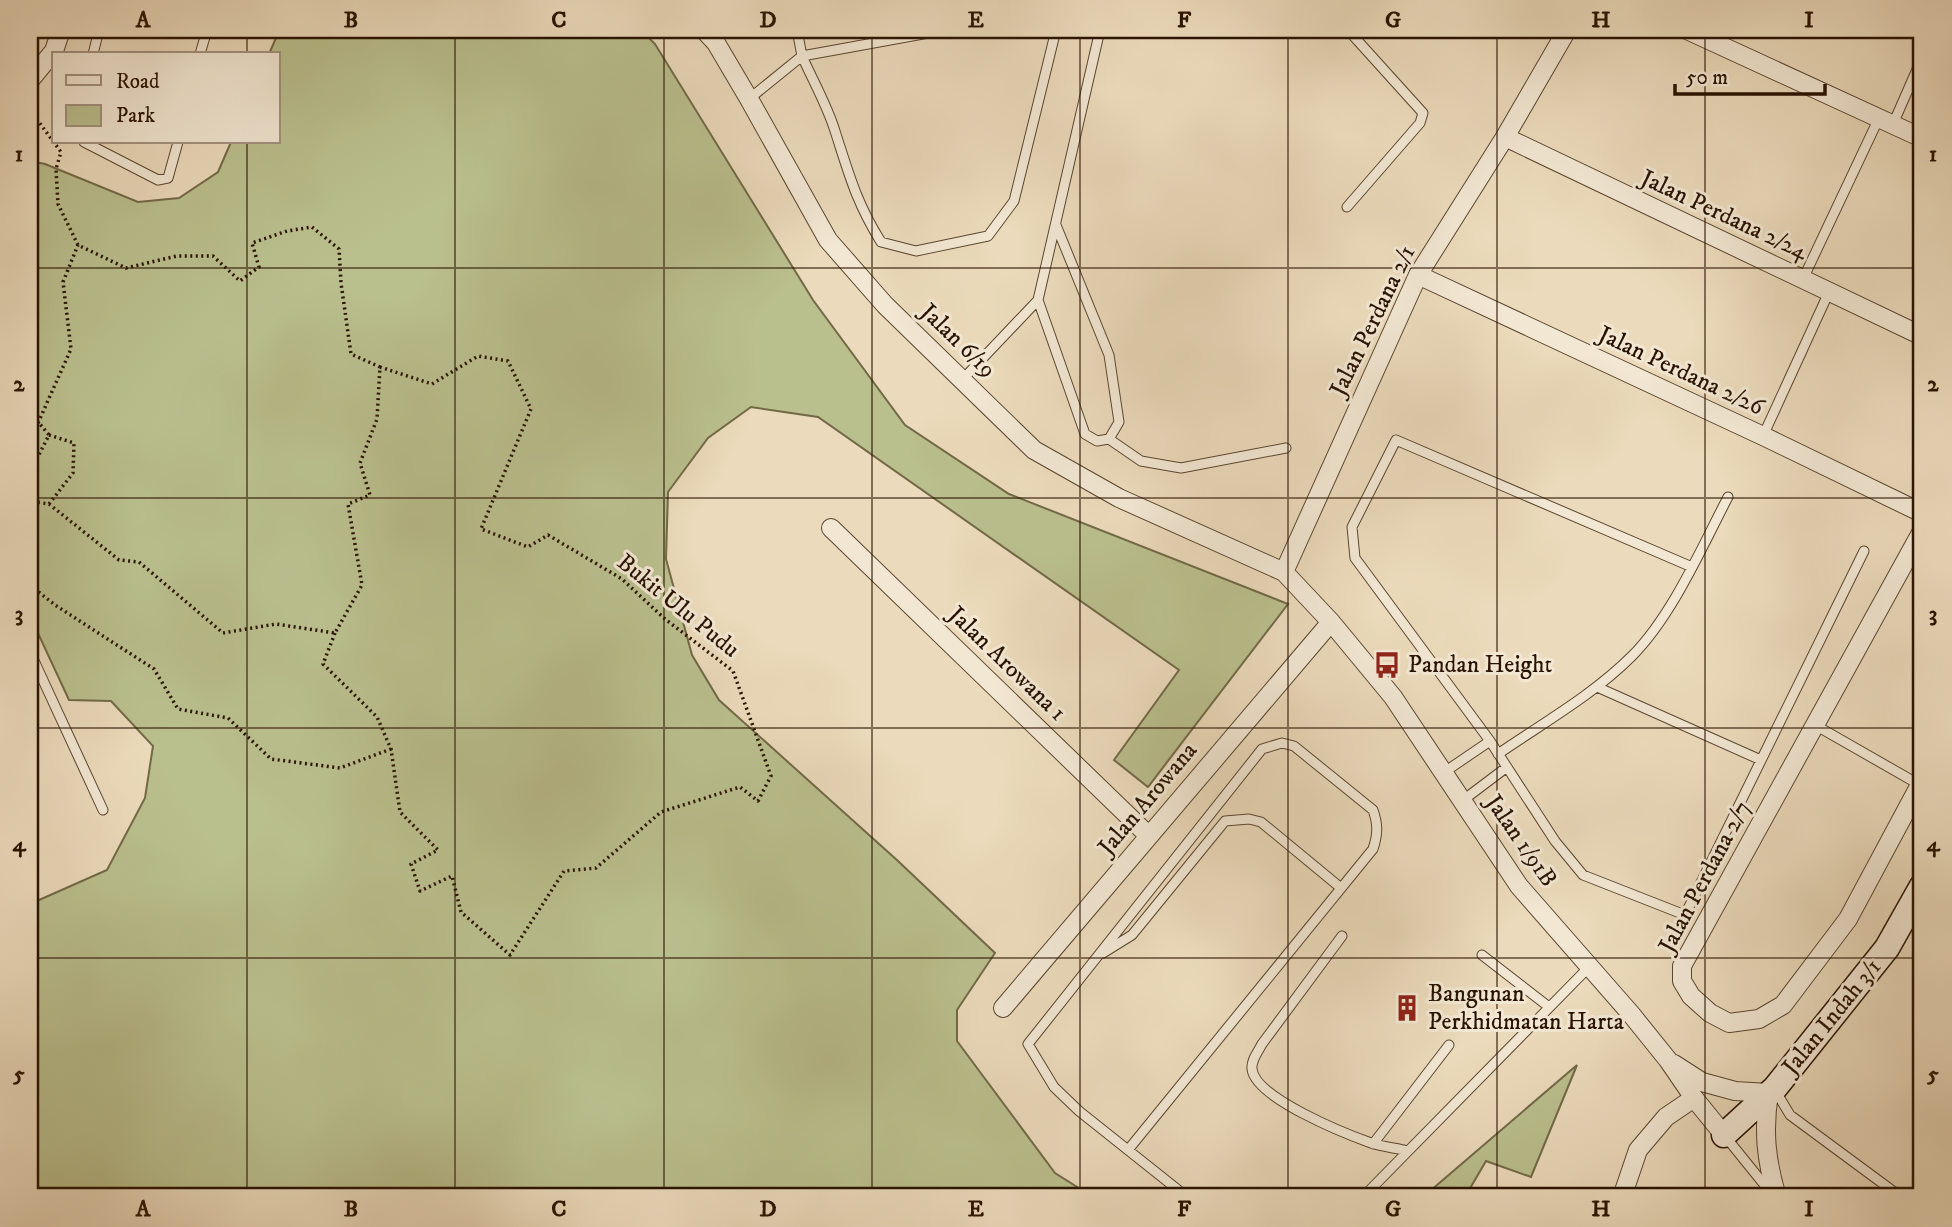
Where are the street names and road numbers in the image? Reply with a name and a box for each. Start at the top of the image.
street label: Jalan Perdana 2/24 [1634,162,1813,267]
street label: Jalan Perdana 2/1 [1323,241,1422,403]
street label: Jalan 6/19 [912,296,1002,384]
street label: Jalan Perdana 2/26 [1592,319,1770,423]
street label: Bukit Ulu Pudu [611,547,745,665]
street label: Jalan Arowana 1 [940,599,1072,728]
street label: Jalan Arowana [1091,736,1205,863]
street label: Jalan 1/91B [1477,788,1564,893]
street label: Jalan Perdana 2/7 [1651,796,1758,960]
street label: Jalan Indah 3/1 [1775,953,1888,1083]

